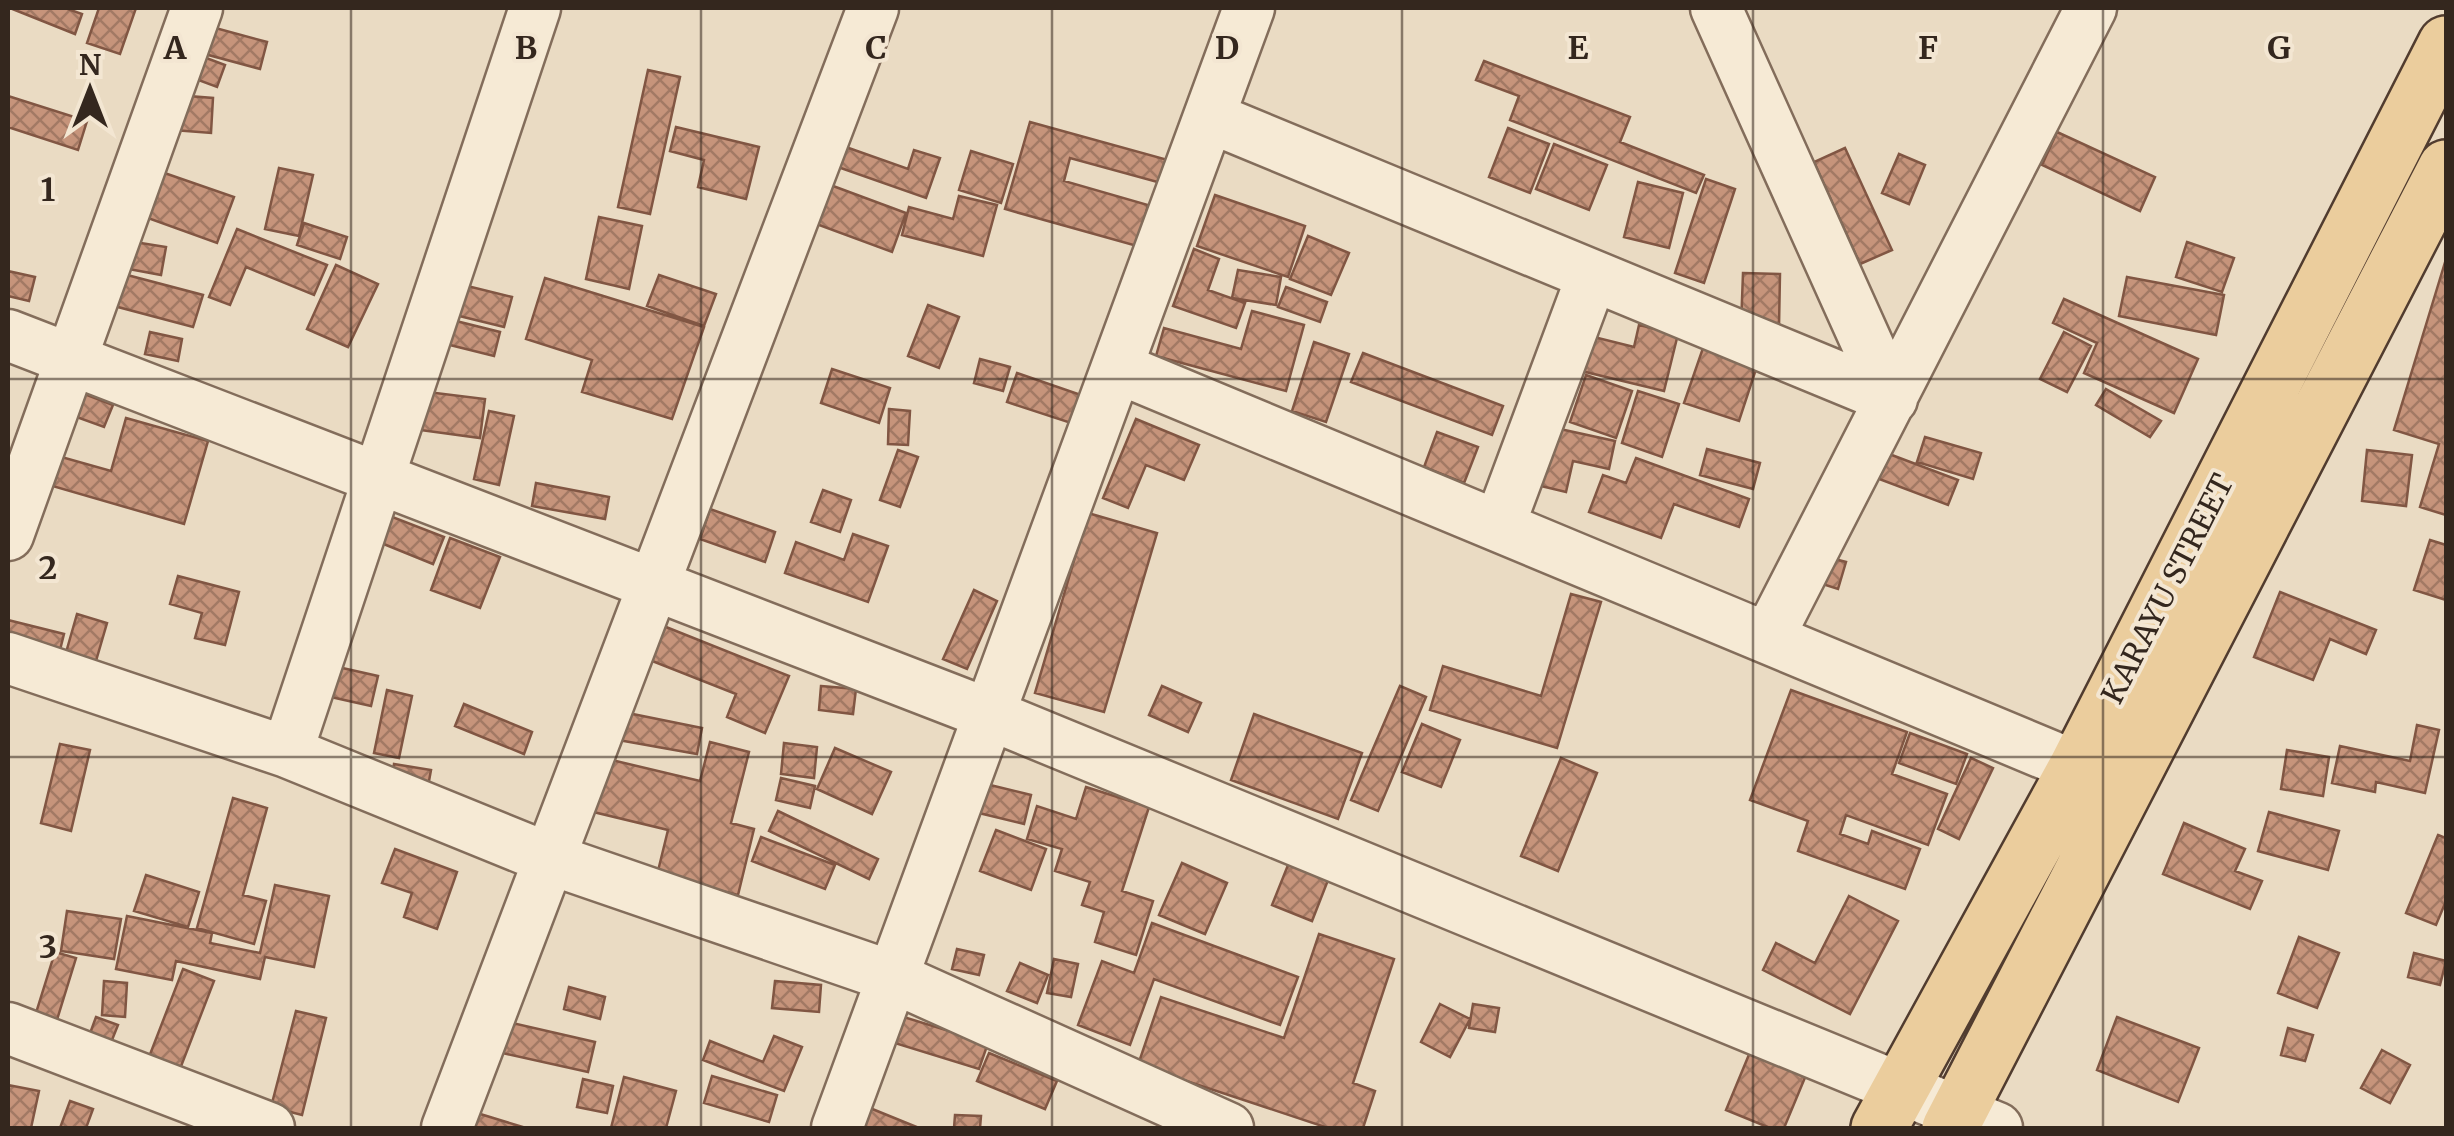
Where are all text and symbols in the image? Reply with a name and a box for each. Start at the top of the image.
text: A [163,28,188,68]
text: B [515,28,537,68]
text: C [865,28,887,68]
text: D [1215,28,1239,68]
text: E [1568,28,1589,68]
text: F [1918,28,1938,68]
text: G [2267,28,2291,68]
north arrow [40,40,140,140]
text: N [79,47,101,83]
text: 1 [41,170,56,210]
street label: KARAYU STREET [2093,467,2241,710]
text: 2 [39,548,57,588]
text: 3 [39,927,57,967]

